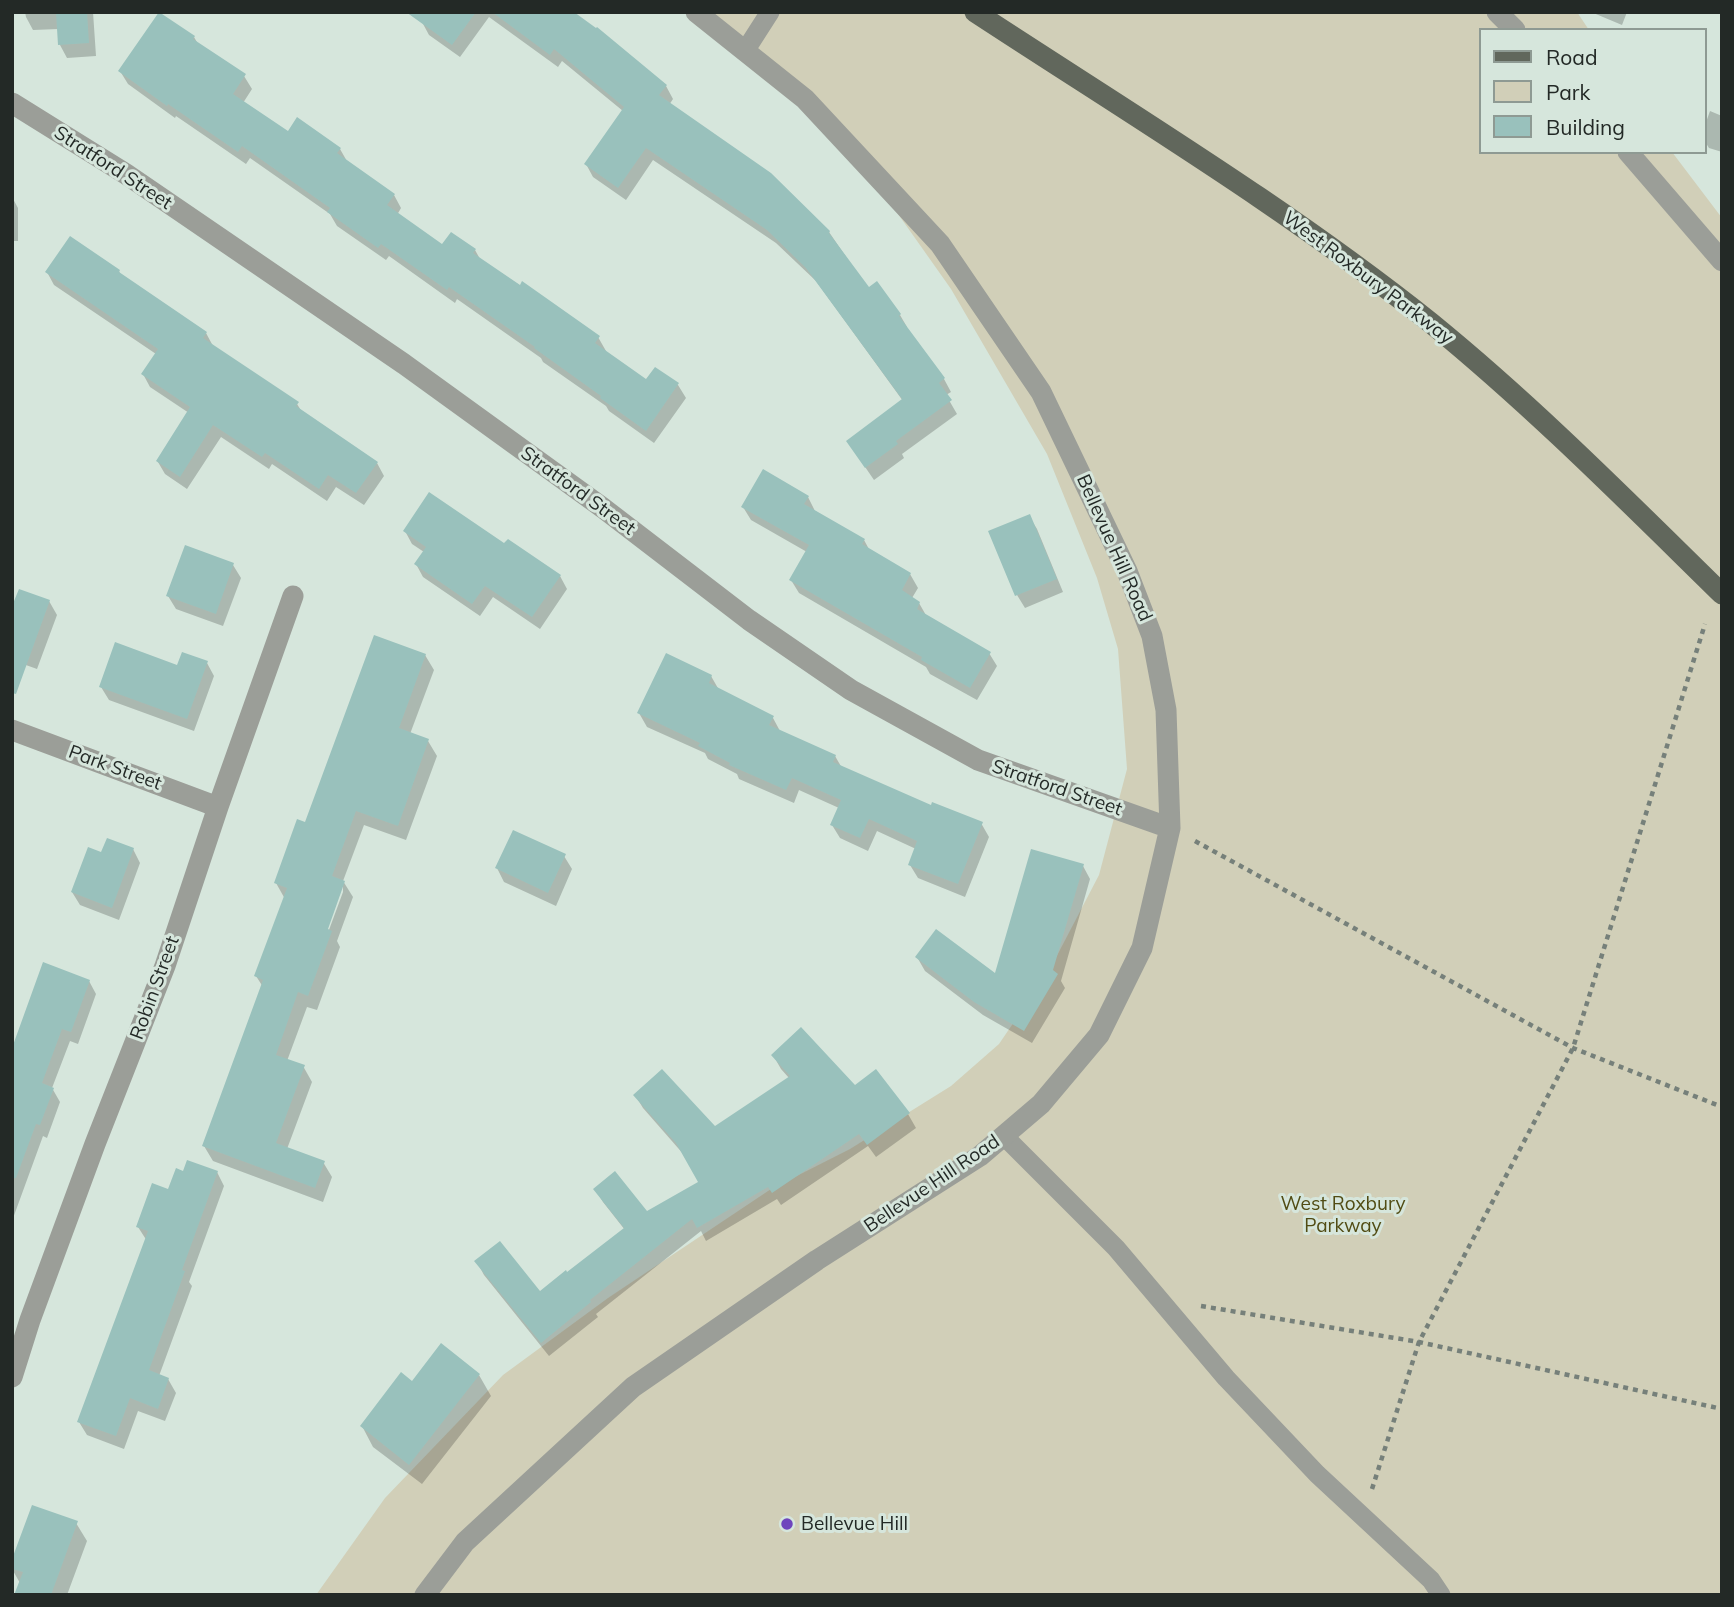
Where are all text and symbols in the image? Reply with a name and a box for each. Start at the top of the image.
legend [1478,28,1706,154]
text: Road [1546,44,1597,70]
text: Park [1546,79,1590,105]
text: Building [1546,114,1625,140]
street label: Stratford Street [50,121,176,215]
street label: West Roxbury Parkway [1278,207,1458,349]
street label: Stratford Street [516,442,640,540]
street label: Bellevue Hill Road [1071,471,1157,625]
street label: Park Street [65,741,165,795]
street label: Stratford Street [989,755,1125,821]
street label: Robin Street [126,933,184,1043]
street label: Bellevue Hill Road [860,1130,1004,1238]
park label: West Roxbury Parkway [1281,1193,1405,1237]
place label: Bellevue Hill [801,1513,908,1535]
marker: Bellevue Hill [779,1516,795,1532]

